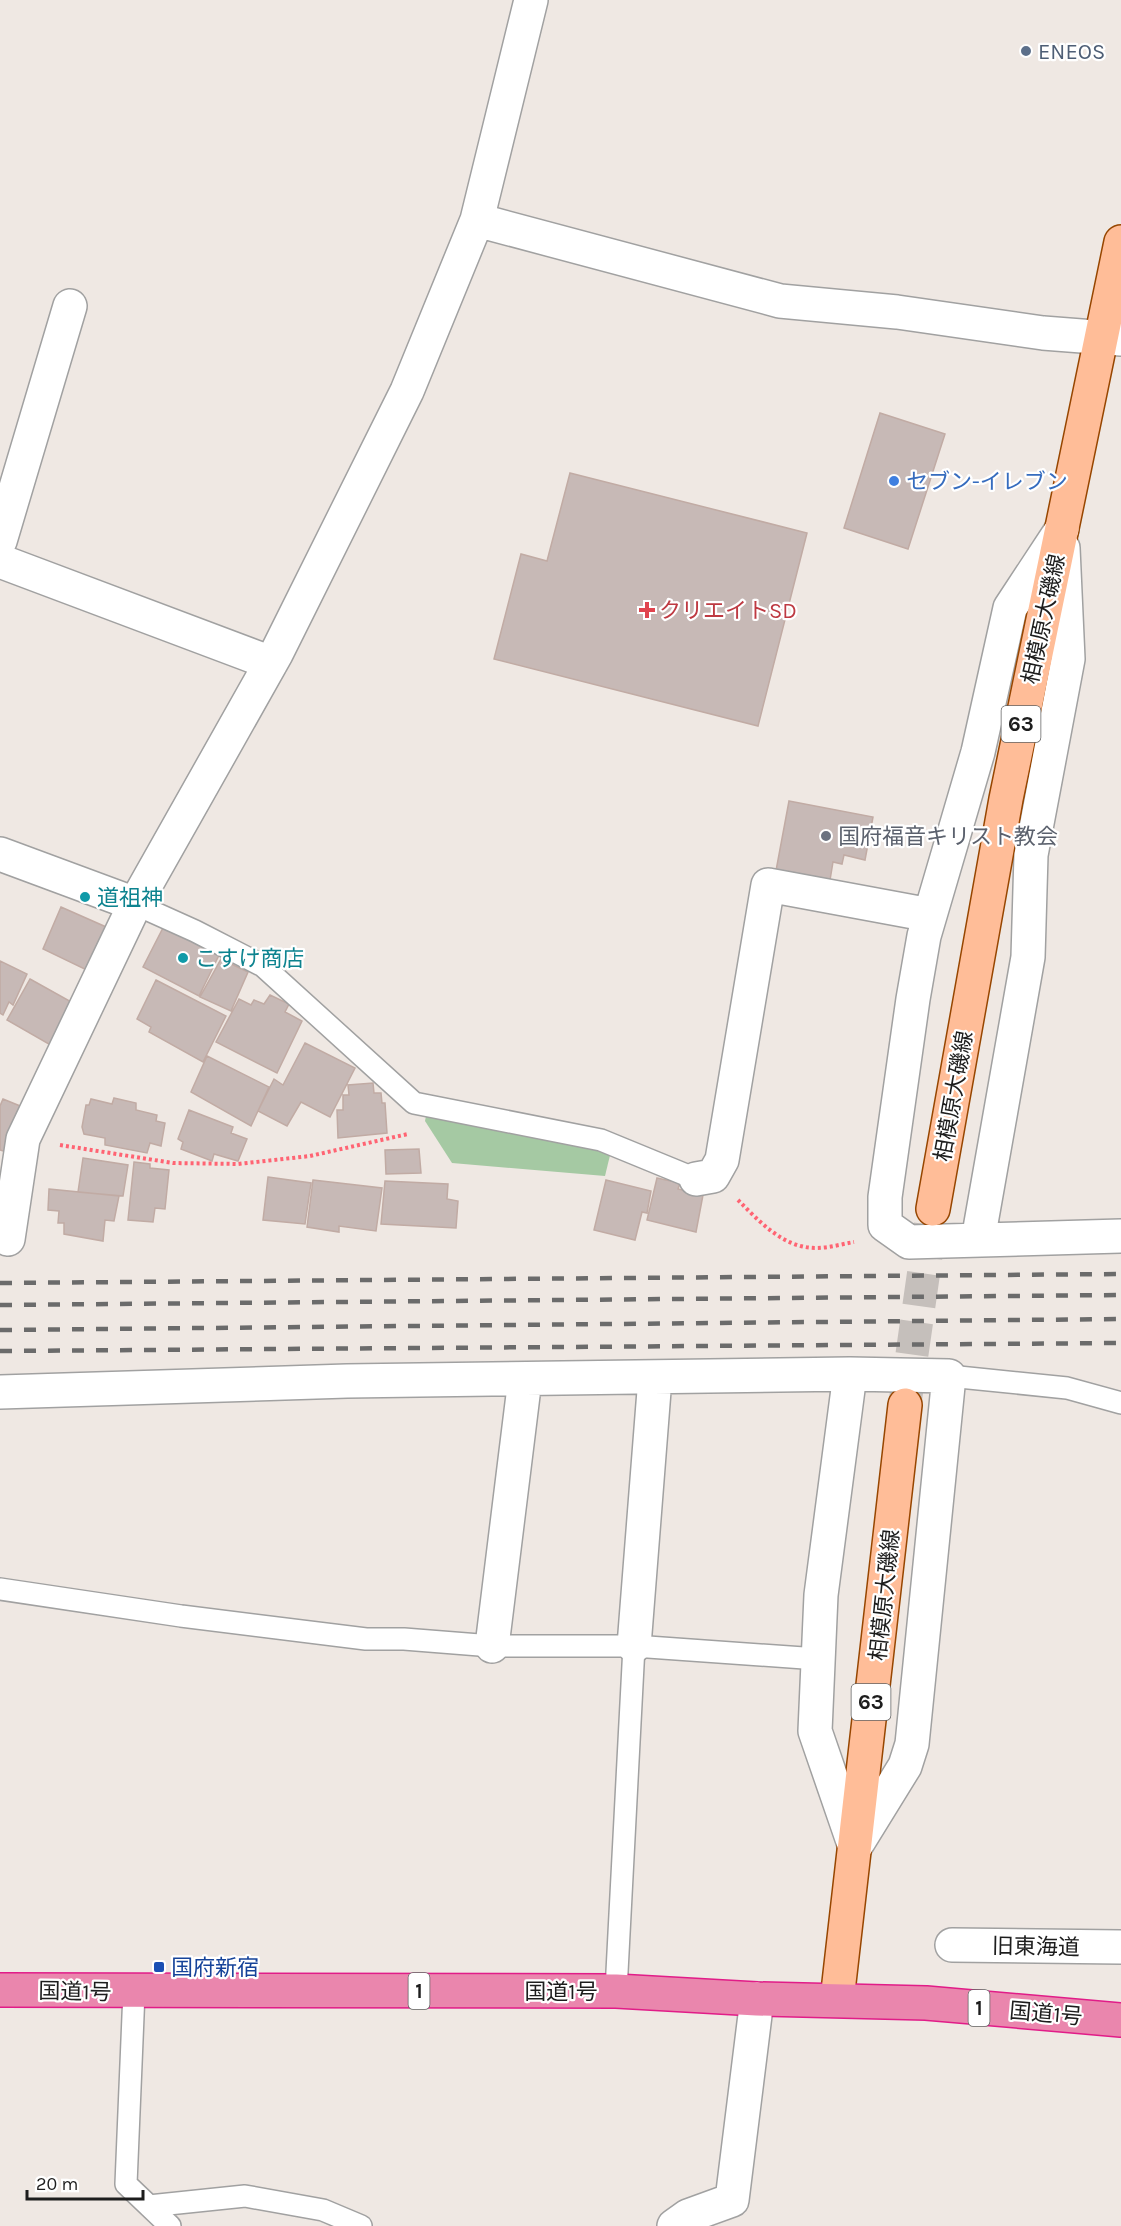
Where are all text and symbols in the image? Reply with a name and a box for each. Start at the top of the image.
place label: ENEOS [1038,39,1105,65]
marker: ENEOS [1019,44,1033,58]
place label: セブン-イレブン [906,469,1068,495]
marker: セブン-イレブン [887,474,901,488]
street label: 相模原大磯線 [1018,552,1070,686]
place label: クリエイトSD [659,598,797,624]
marker: クリエイトSD [640,603,654,617]
road number: 63 [1002,706,1040,742]
place label: 国府福音キリスト教会 [838,824,1058,850]
marker: 国府福音キリスト教会 [819,829,833,843]
place label: 道祖神 [97,885,163,911]
marker: 道祖神 [78,890,92,904]
place label: こすけ商店 [195,946,305,972]
marker: こすけ商店 [176,951,190,965]
street label: 相模原大磯線 [930,1029,978,1163]
street label: 相模原大磯線 [865,1528,905,1662]
road number: 63 [852,1684,890,1720]
street label: 旧東海道 [992,1933,1080,1961]
place label: 国府新宿 [171,1955,259,1981]
marker: 国府新宿 [152,1960,166,1974]
road number: 1 [408,1973,430,2009]
street label: 国道1号 [38,1978,112,2006]
street label: 国道1号 [524,1979,598,2005]
road number: 1 [968,1990,990,2026]
street label: 国道1号 [1008,1998,1084,2030]
scale bar [27,2163,142,2201]
text: 20 m [36,2173,78,2195]

